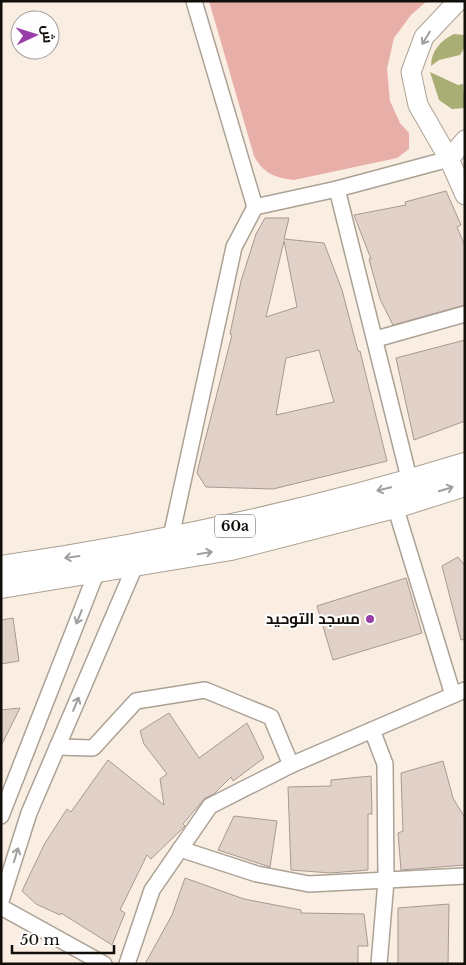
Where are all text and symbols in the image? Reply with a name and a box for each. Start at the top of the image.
north arrow [10,10,60,60]
text: ش [38,25,58,44]
one-way arrow [420,30,430,44]
one-way arrow [377,484,393,494]
one-way arrow [438,484,454,494]
road number: 60a [215,514,255,538]
one-way arrow [196,547,212,557]
one-way arrow [65,553,81,563]
one-way arrow [73,609,83,624]
place label: مسجد التوحيد [266,609,360,628]
marker: مسجد التوحيد [364,613,376,625]
one-way arrow [71,697,81,712]
one-way arrow [11,847,21,863]
scale bar [12,922,115,954]
text: 50 m [20,930,60,949]

